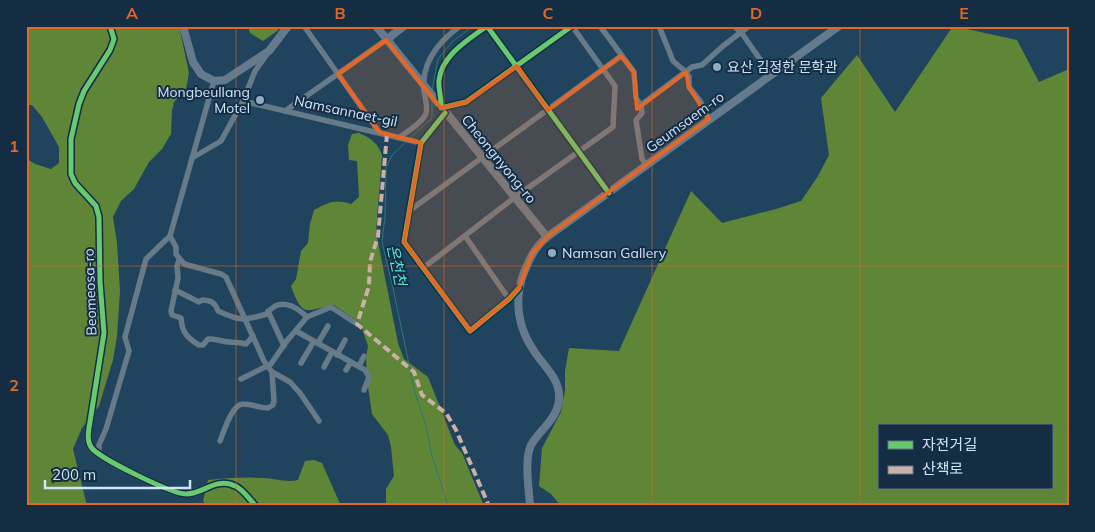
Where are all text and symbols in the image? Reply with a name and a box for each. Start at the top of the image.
text: A [126,3,138,23]
text: B [334,3,346,23]
text: C [543,3,554,23]
text: D [750,3,762,23]
text: E [959,3,969,23]
place label: 요산 김정한 문학관 [727,58,837,76]
marker: 요산 김정한 문학관 [711,61,723,73]
place label: Mongbeullang Motel [158,83,250,117]
street label: Geumsaem-ro [642,88,728,156]
street label: Namsannaet-gil [293,91,399,131]
marker: Mongbeullang Motel [254,94,266,106]
street label: Cheongnyong-ro [458,111,540,207]
text: 1 [9,136,19,156]
water label: 온천천 [383,243,411,289]
place label: Namsan Gallery [562,244,667,262]
marker: Namsan Gallery [546,247,558,259]
street label: Beomeosa-ro [79,248,101,336]
text: 2 [9,375,19,395]
legend [878,424,1052,490]
text: 자전거길 [922,435,977,454]
scale bar [45,457,190,489]
text: 산책로 [922,459,963,478]
text: 200 m [52,465,96,484]

